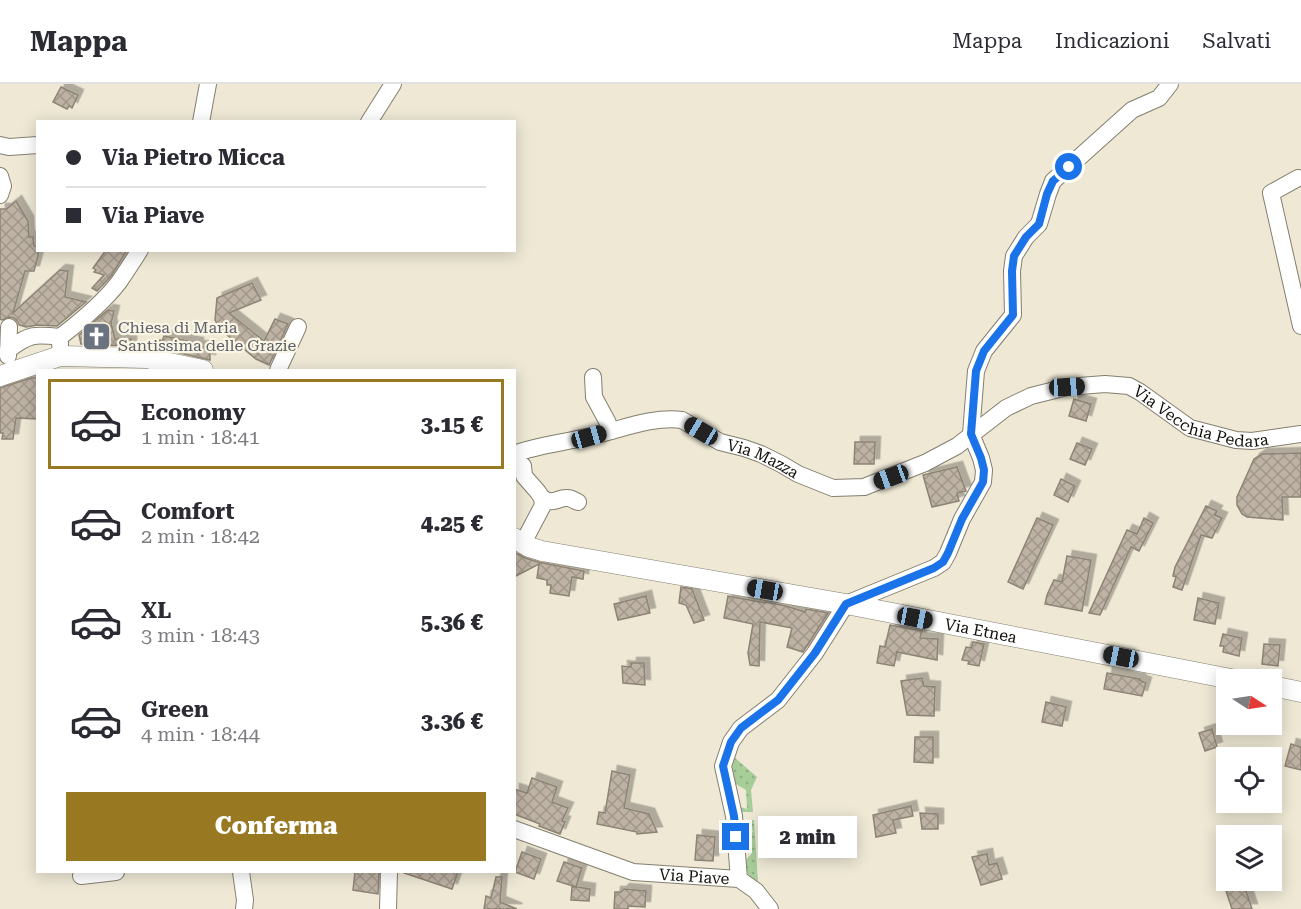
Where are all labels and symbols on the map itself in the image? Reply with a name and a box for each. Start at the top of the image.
route start [1055,153,1082,180]
place label: Chiesa di Maria Santissima delle Grazie [118,318,297,355]
church icon: Chiesa di Maria Santissima delle Grazie [81,320,113,352]
car [1049,377,1085,397]
street label: Via Vecchia Pedara [1130,381,1270,451]
car [681,414,721,448]
car [569,423,609,451]
street label: Via Mazza [725,435,803,482]
car [871,462,911,492]
car [746,578,784,602]
car [896,606,934,630]
street label: Via Etnea [943,614,1019,647]
car [1102,645,1140,669]
north arrow [1216,669,1282,735]
callout: 2 min [757,816,856,858]
route end [722,823,749,850]
street label: Via Piave [659,864,730,888]

